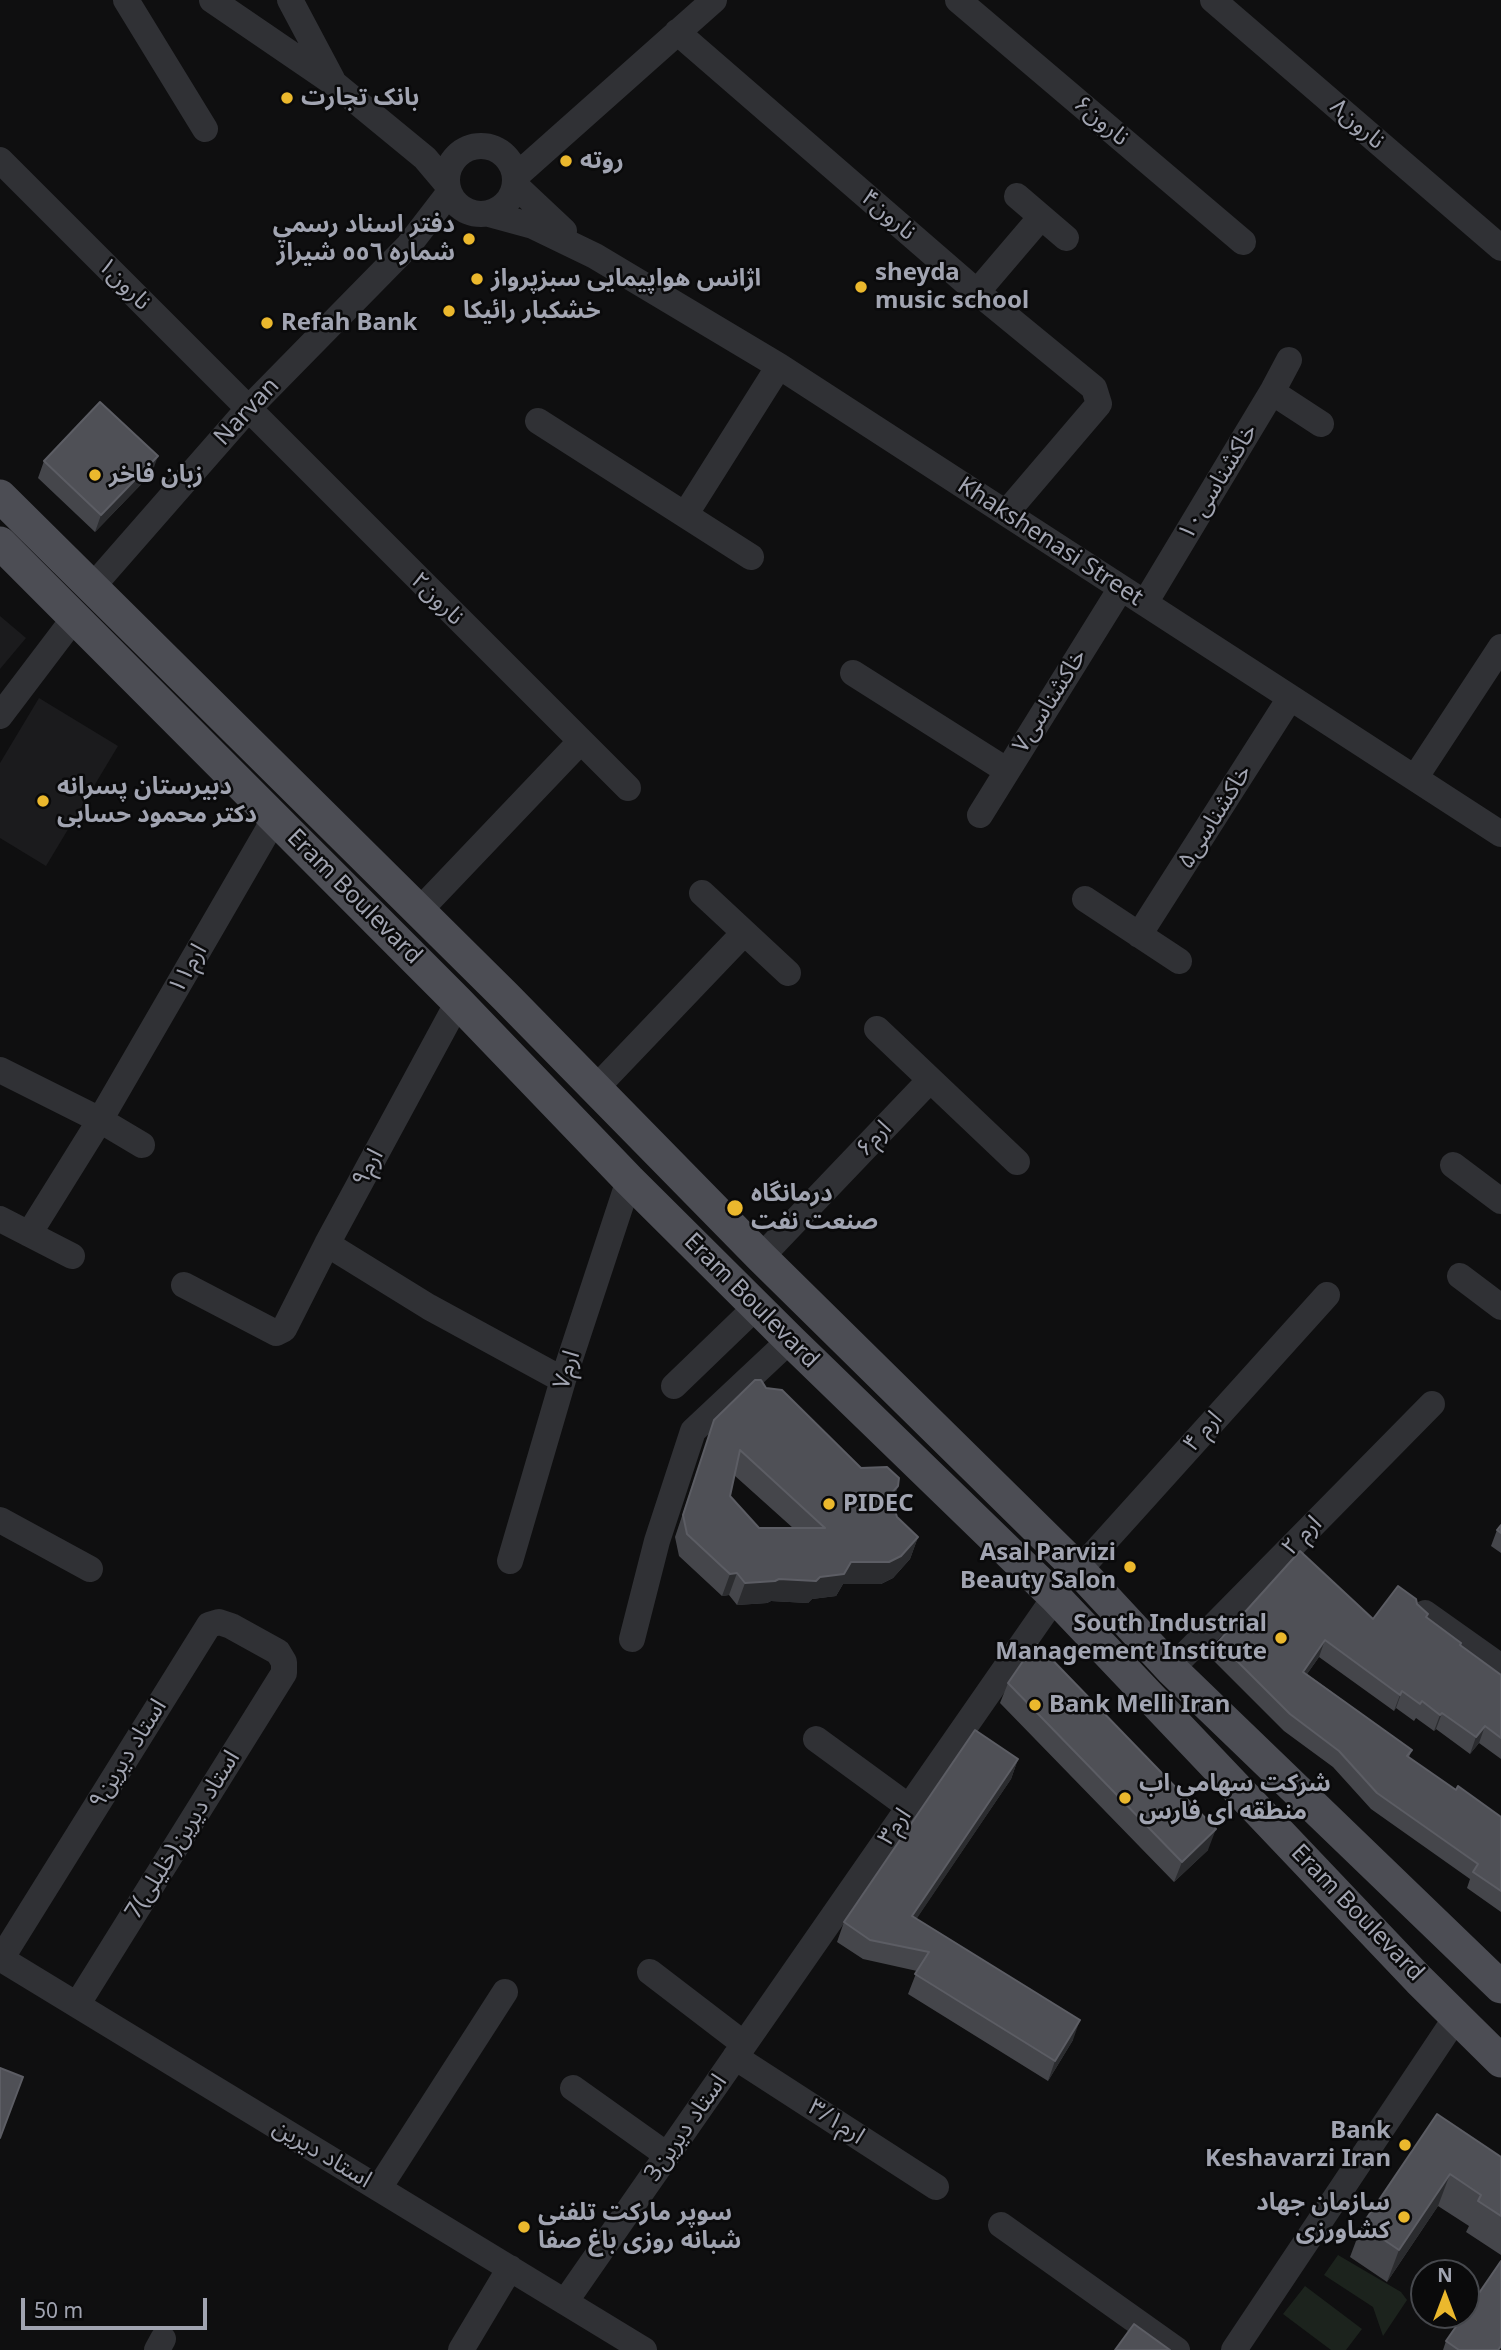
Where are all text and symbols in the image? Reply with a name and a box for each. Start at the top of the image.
place label: بانک تجارت [301,84,419,112]
marker: بانک تجارت [279,90,295,106]
street label: نارون۶ [1068,90,1134,152]
street label: نارون۸ [1324,92,1390,156]
place label: روته [580,147,624,175]
marker: روته [558,153,574,169]
street label: نارون۴ [855,183,921,247]
place label: دفتر اسناد رسمي شماره ٥٥٦ شيراز [273,211,455,267]
marker: دفتر اسناد رسمي شماره ٥٥٦ شيراز [461,231,477,247]
street label: نارون۱ [91,251,157,317]
place label: sheyda music school [875,259,1029,315]
place label: اژانس هواپیمایی سبزپرواز [491,265,761,293]
marker: اژانس هواپیمایی سبزپرواز [469,271,485,287]
marker: sheyda music school [853,279,869,295]
place label: خشکبار رائیکا [463,297,601,325]
marker: خشکبار رائیکا [441,303,457,319]
place label: Refah Bank [281,309,417,337]
marker: Refah Bank [259,315,275,331]
street label: Narvan [208,372,286,452]
street label: خاکشناسی۱۰ [1172,419,1264,545]
place label: زبان فاخر [109,461,203,489]
marker: زبان فاخر [87,467,103,483]
street label: Khakshenasi Street [952,471,1148,613]
street label: نارون۲ [404,566,470,632]
street label: خاکشناسی۷ [1007,644,1093,758]
street label: خاکشناسی۵ [1172,760,1258,874]
place label: دبیرستان پسرانه دکتر محمود حسابی [57,773,257,829]
marker: دبیرستان پسرانه دکتر محمود حسابی [35,793,51,809]
street label: Eram Boulevard [281,824,427,970]
street label: ارم۱۱ [162,939,214,999]
street label: ارم۶ [850,1115,898,1163]
street label: ارم۹ [346,1144,390,1192]
place label: درمانگاه صنعت نفت [751,1180,878,1236]
marker: درمانگاه صنعت نفت [725,1198,745,1218]
street label: Eram Boulevard [678,1228,824,1374]
street label: ارم۷ [547,1347,587,1393]
street label: ارم ۴ [1177,1406,1229,1458]
place label: PIDEC [843,1490,914,1518]
marker: PIDEC [821,1496,837,1512]
street label: ارم ۲ [1276,1510,1328,1562]
place label: Asal Parvizi Beauty Salon [960,1539,1116,1595]
marker: Asal Parvizi Beauty Salon [1122,1559,1138,1575]
place label: South Industrial Management Institute [995,1610,1267,1666]
marker: South Industrial Management Institute [1273,1630,1289,1646]
place label: Bank Melli Iran [1049,1691,1230,1719]
street label: استاد دیرین۹ [83,1694,173,1814]
marker: Bank Melli Iran [1027,1697,1043,1713]
street label: 7استاد دیرین(خلیلی) [120,1745,246,1925]
place label: شرکت سهامی اب منطقه ای فارس [1139,1770,1331,1826]
marker: شرکت سهامی اب منطقه ای فارس [1117,1790,1133,1806]
street label: ارم۳ [872,1803,918,1851]
street label: Eram Boulevard [1284,1839,1430,1987]
street label: 3استاد دیرین [639,2069,733,2187]
street label: ۳/۱ارم [802,2093,870,2151]
street label: استاد دیرین [267,2113,377,2195]
place label: Bank Keshavarzi Iran [1205,2117,1391,2173]
marker: Bank Keshavarzi Iran [1397,2137,1413,2153]
place label: سازمان جهاد کشاورزی [1256,2189,1390,2245]
place label: سوپر مارکت تلفنی شبانه روزی باغ صفا [538,2199,741,2255]
marker: سازمان جهاد کشاورزی [1396,2209,1412,2225]
marker: سوپر مارکت تلفنی شبانه روزی باغ صفا [516,2219,532,2235]
north arrow [1410,2259,1480,2329]
text: N [1437,2262,1453,2288]
scale bar [24,2284,210,2328]
text: 50 m [34,2296,83,2324]

